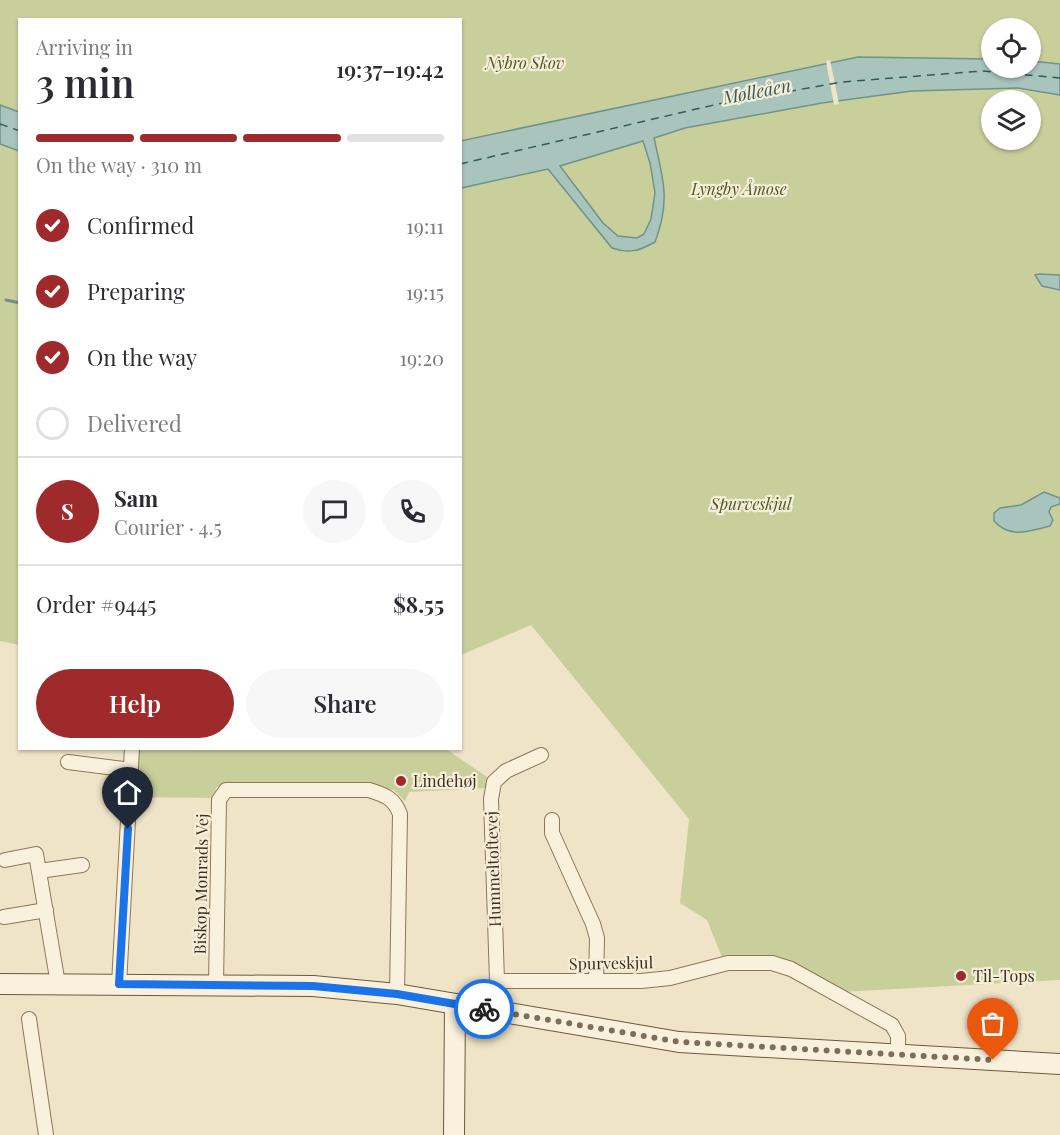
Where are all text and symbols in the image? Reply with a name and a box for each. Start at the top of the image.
map controls [981,18,1041,150]
button: locate [981,18,1041,78]
text: Arriving in [36,33,133,60]
park label: Nybro Skov [484,52,565,73]
text: 19:37–19:42 [336,54,444,84]
text: 3 min [36,56,134,108]
water label: Mølleåen [720,73,793,110]
button: layers [981,90,1041,150]
text: On the way · 310 m [36,151,202,178]
park label: Lyngby Åmose [690,178,787,199]
icon: check [36,209,69,242]
text: Confirmed [87,210,194,240]
text: 19:11 [406,212,444,239]
icon: check [36,275,69,308]
text: Preparing [87,276,185,306]
text: 19:15 [406,278,444,305]
icon: check [36,341,69,374]
text: On the way [87,342,197,372]
text: 19:20 [400,344,444,371]
text: Delivered [87,408,182,438]
button: chat [303,480,366,543]
button: phone [381,480,444,543]
text: Sam [114,483,158,513]
park label: Spurveskjul [709,493,792,514]
text: S [61,496,74,526]
text: Courier · 4.5 [114,513,222,540]
text: Order #9445 [36,589,156,619]
text: $8.55 [393,589,444,619]
button: Help [36,669,234,738]
button: Share [246,669,444,738]
pin [102,767,153,829]
place label: Lindehøj [413,770,477,791]
marker: Lindehøj [394,774,408,788]
icon: home [111,776,144,809]
street label: Hummeltoftevej [480,811,505,927]
street label: Biskop Monrads Vej [189,814,212,954]
street label: Spurveskjul [569,951,654,974]
place label: Til-Tops [973,965,1035,986]
marker: Til-Tops [954,969,968,983]
courier [454,979,514,1039]
icon: bike [468,993,501,1026]
pin [967,998,1018,1060]
icon: bag [976,1007,1009,1040]

